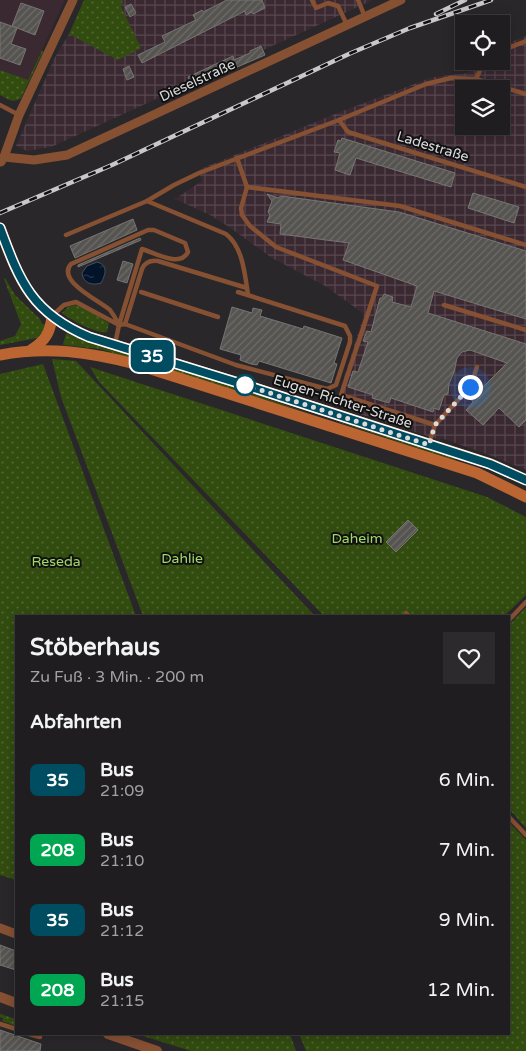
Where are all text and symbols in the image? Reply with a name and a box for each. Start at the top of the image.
map controls [455,15,510,135]
button: locate [455,15,510,70]
street label: Dieselstraße [157,55,238,105]
button: layers [455,80,510,135]
street label: Ladestraße [395,127,471,165]
line badge: 35 [130,340,174,372]
text: 35 [141,345,163,367]
street label: Eugen-Richter-Straße [271,371,414,432]
unlabelled marker [234,374,256,396]
your location [458,375,483,400]
park label: Daheim [331,530,383,547]
park label: Dahlie [161,550,203,567]
park label: Reseda [31,553,81,570]
button: heart [443,632,495,684]
text: Stöberhaus [30,633,160,662]
text: Zu Fuß · 3 Min. · 200 m [30,667,204,687]
text: Abfahrten [30,711,122,733]
text: Bus [100,759,134,781]
text: 35 [46,769,69,791]
text: 6 Min. [439,769,495,791]
text: 21:09 [100,781,144,801]
text: Bus [100,829,134,851]
text: 208 [41,839,74,861]
text: 7 Min. [439,839,495,861]
text: 21:10 [100,851,144,871]
text: Bus [100,899,134,921]
text: 35 [46,909,69,931]
text: 9 Min. [439,909,495,931]
text: 21:12 [100,921,144,941]
text: Bus [100,969,134,991]
text: 208 [41,979,74,1001]
text: 12 Min. [427,979,495,1001]
text: 21:15 [100,991,144,1011]

